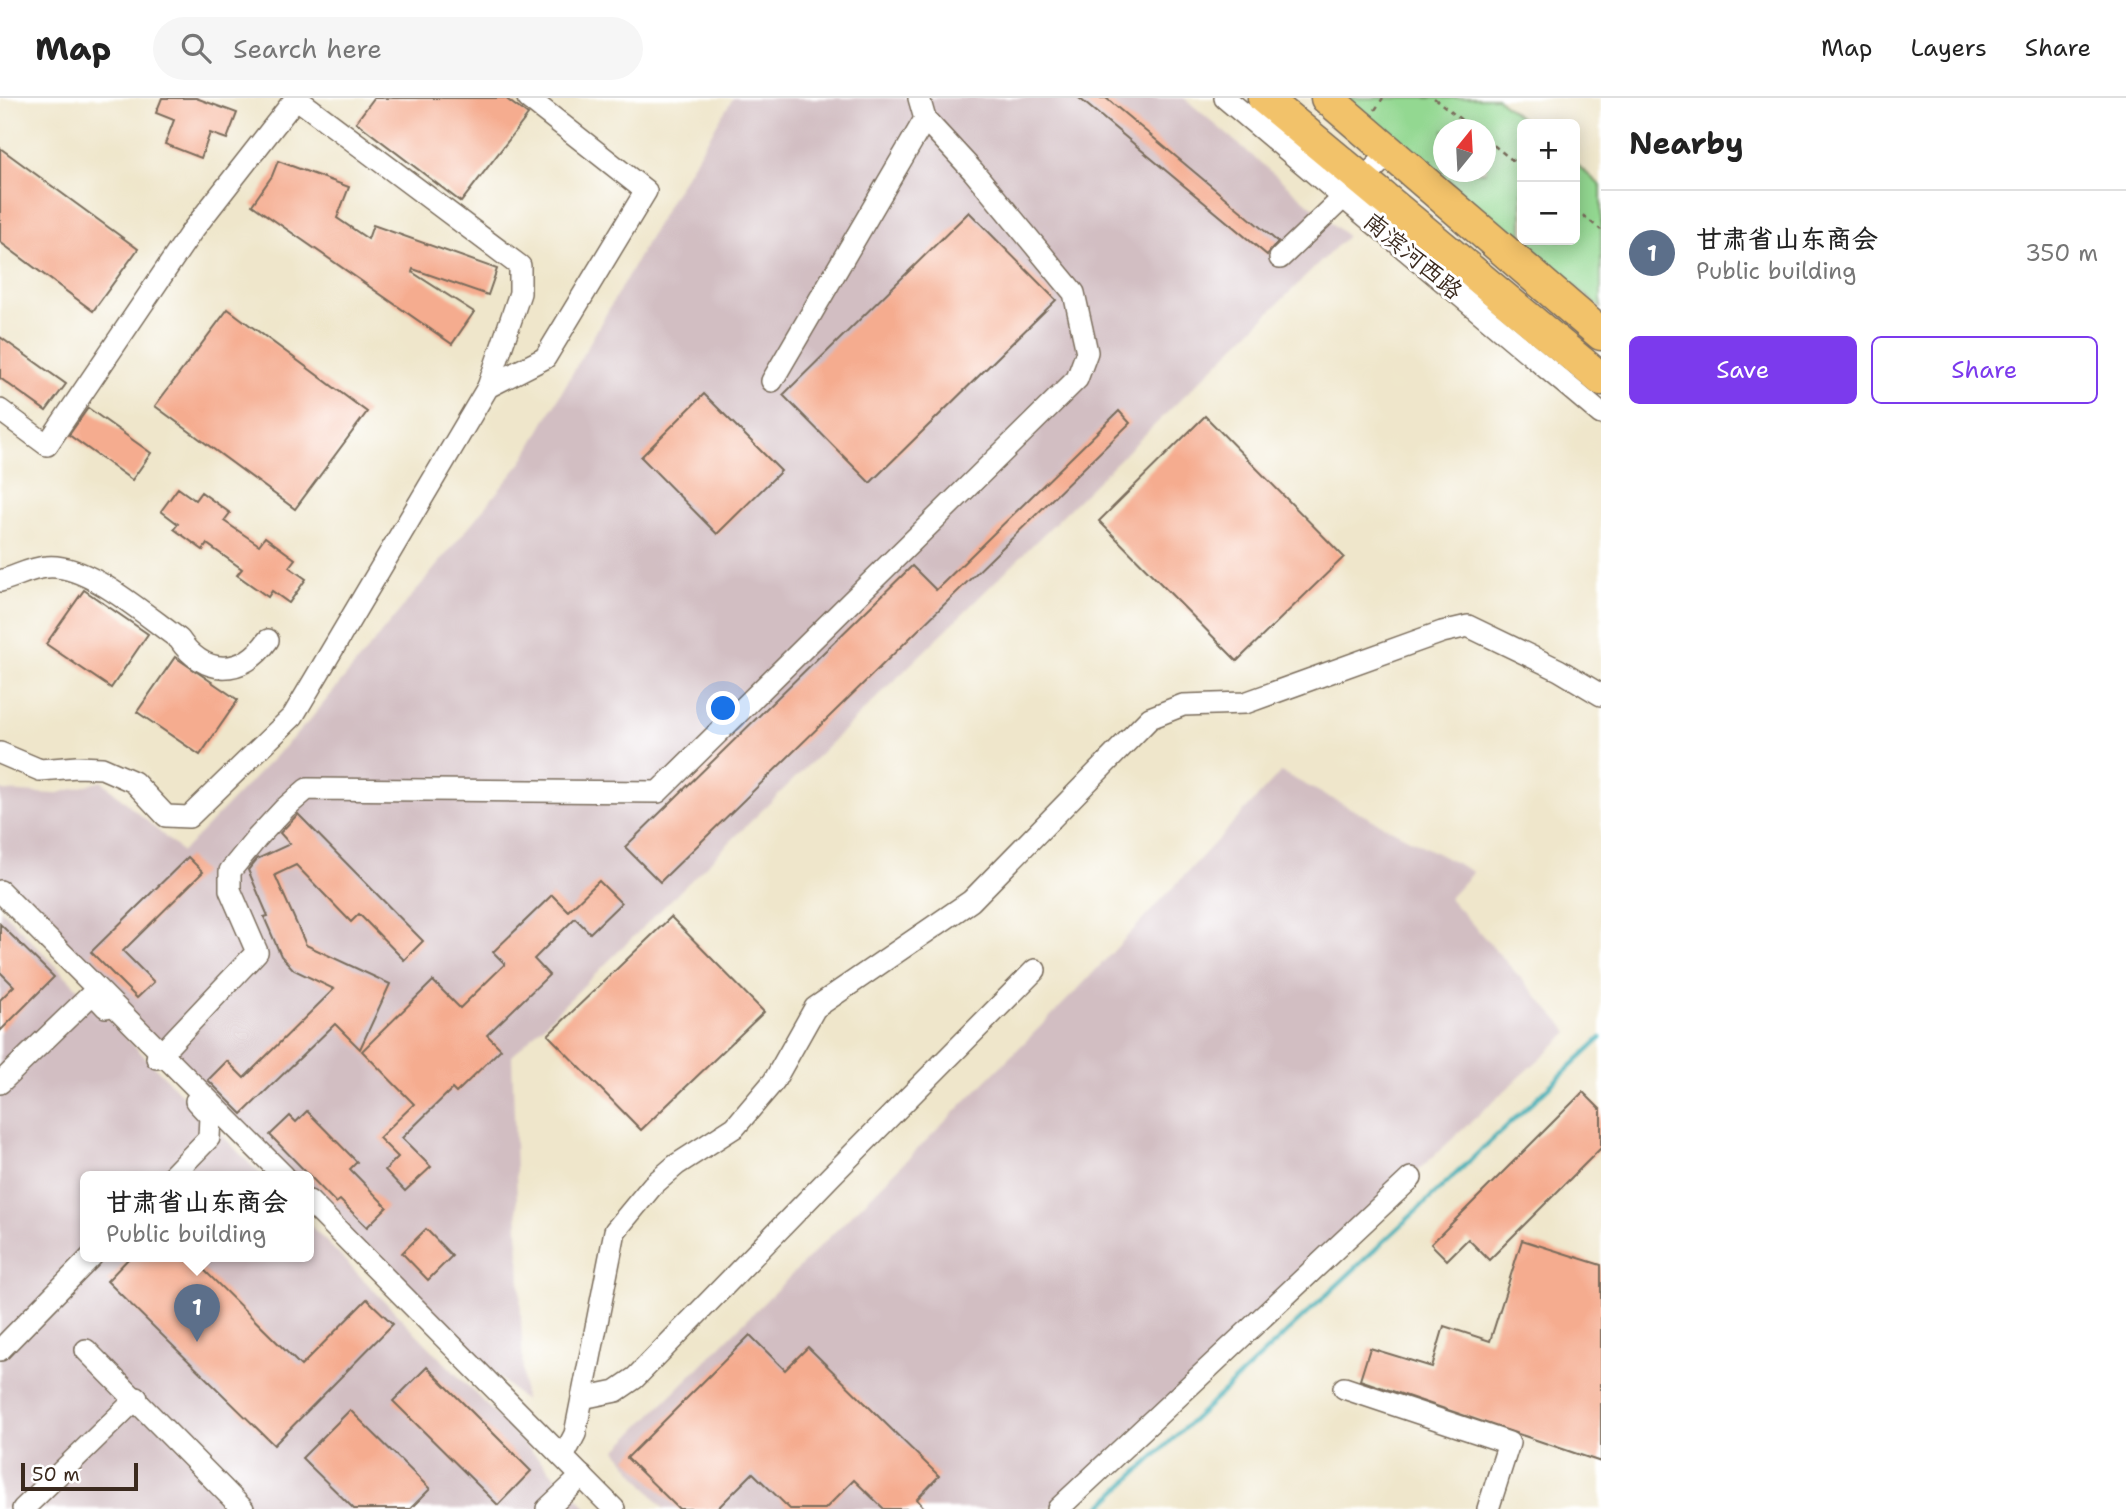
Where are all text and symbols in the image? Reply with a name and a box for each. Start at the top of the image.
search box [153,17,643,80]
text: Map [35,26,111,71]
icon: search [177,29,215,67]
text: Search here [233,31,382,66]
text: Map [1821,32,1872,64]
text: Layers [1910,32,1987,64]
text: Share [2025,32,2091,64]
north arrow [1433,119,1496,182]
map controls [1517,119,1580,245]
button: + [1517,119,1580,182]
text: Nearby [1629,123,1744,164]
button: − [1517,182,1580,245]
street label: 南滨河西路 [1357,205,1469,307]
text: 甘肃省山东商会 [1696,221,1878,256]
text: 1 [1647,238,1657,268]
text: 350 m [2025,238,2098,268]
text: Public building [1696,256,1856,286]
button: Save [1629,336,1857,404]
button: Share [1871,336,2098,404]
your location [706,691,740,725]
popup [80,1171,314,1262]
text: 甘肃省山东商会 [106,1184,288,1219]
text: Public building [106,1219,266,1249]
pin: 1 [174,1284,220,1342]
scale bar [21,1460,138,1492]
text: 50 m [32,1462,80,1487]

